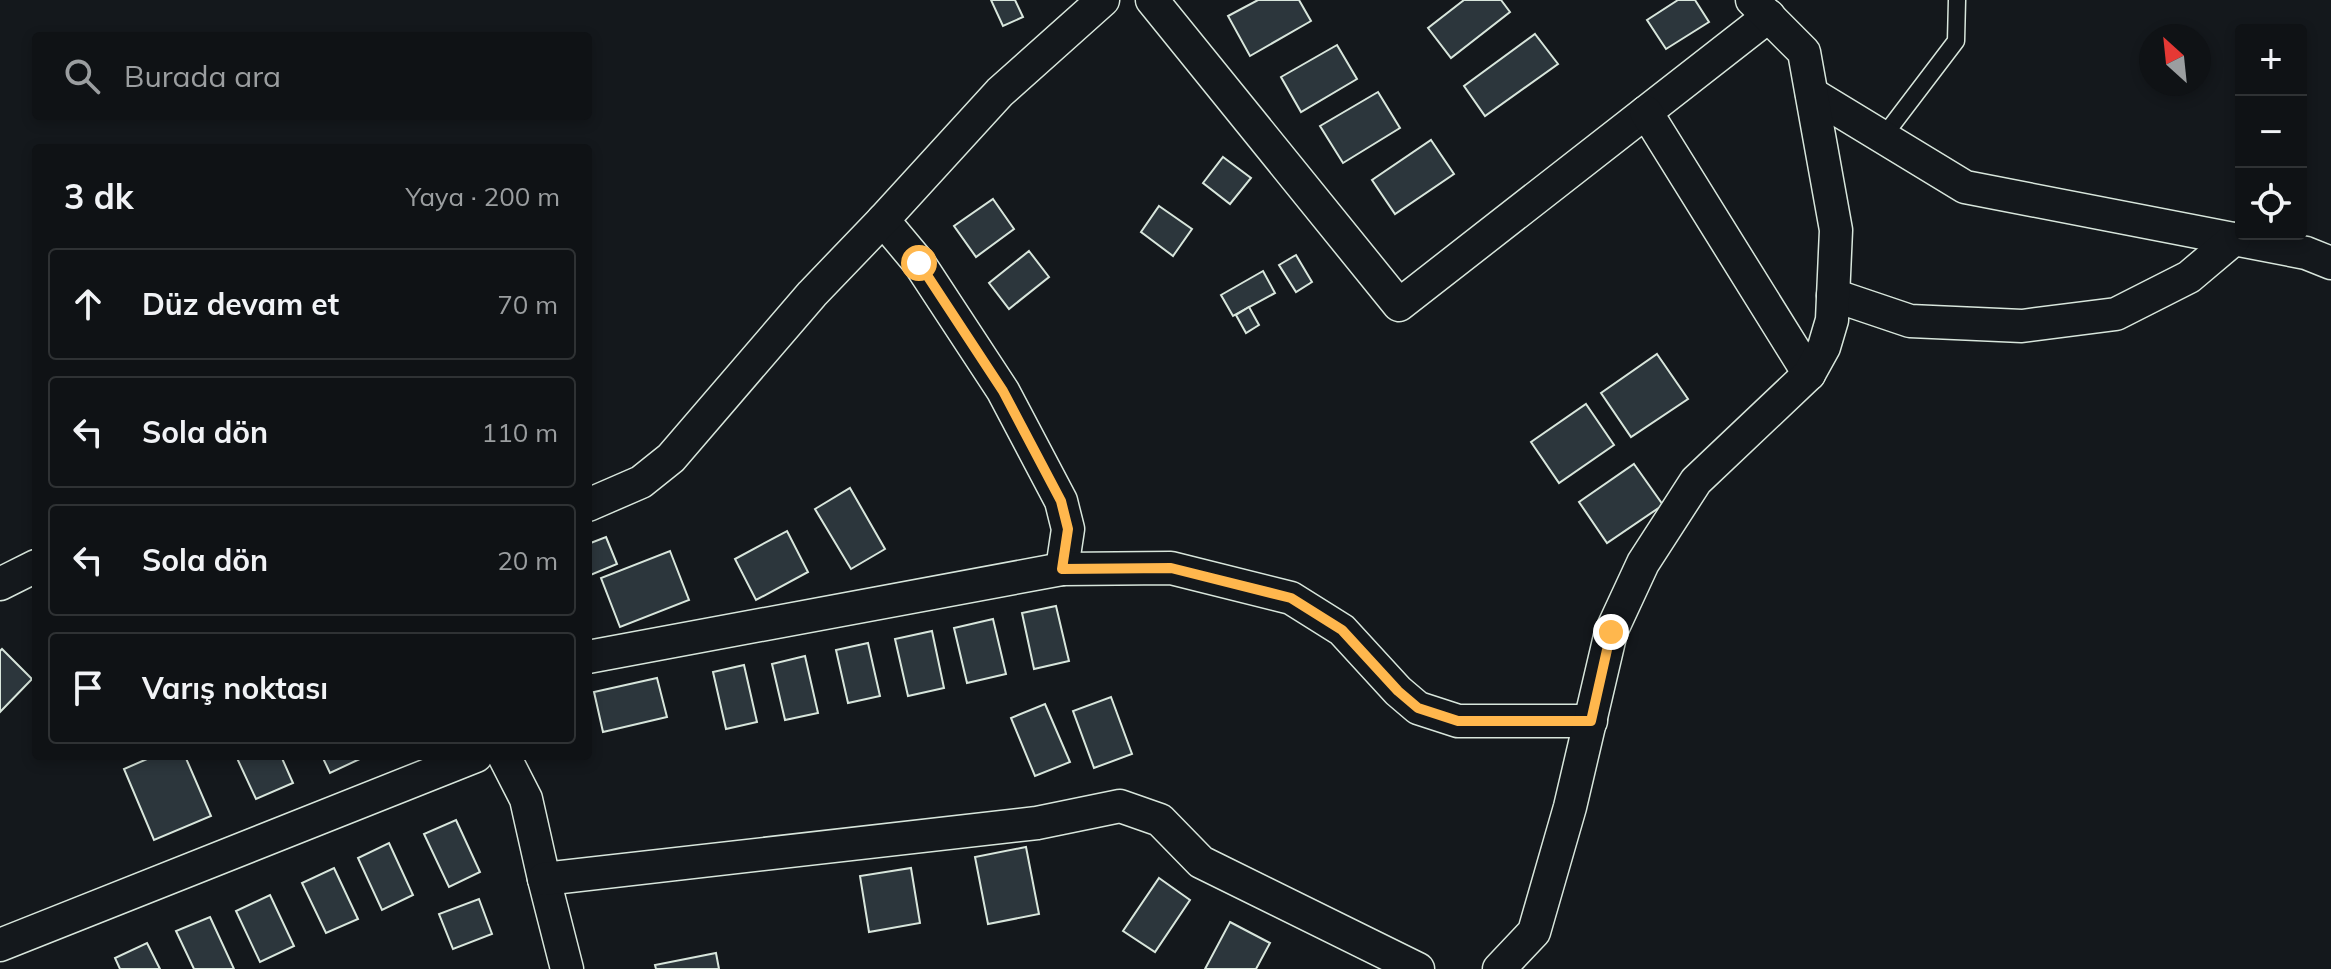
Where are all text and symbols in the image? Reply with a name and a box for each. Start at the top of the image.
north arrow [2139,24,2211,96]
map controls [2235,24,2307,240]
button: + [2235,24,2307,96]
search box [32,32,592,120]
icon: search [60,54,104,98]
text: Burada ara [124,57,281,95]
button: − [2235,96,2307,168]
button: locate [2235,168,2307,240]
text: 3 dk [64,175,134,218]
text: Yaya · 200 m [406,180,560,213]
route start [901,245,937,281]
icon: ahead [66,282,110,326]
text: Düz devam et [142,285,339,323]
text: 70 m [497,288,558,321]
icon: left [66,410,110,454]
text: Sola dön [142,413,268,451]
text: 110 m [482,416,558,449]
icon: left [66,538,110,582]
text: Sola dön [142,541,268,579]
text: 20 m [497,544,558,577]
route end [1593,614,1629,650]
icon: arrive [66,666,110,710]
text: Varış noktası [142,669,328,707]

